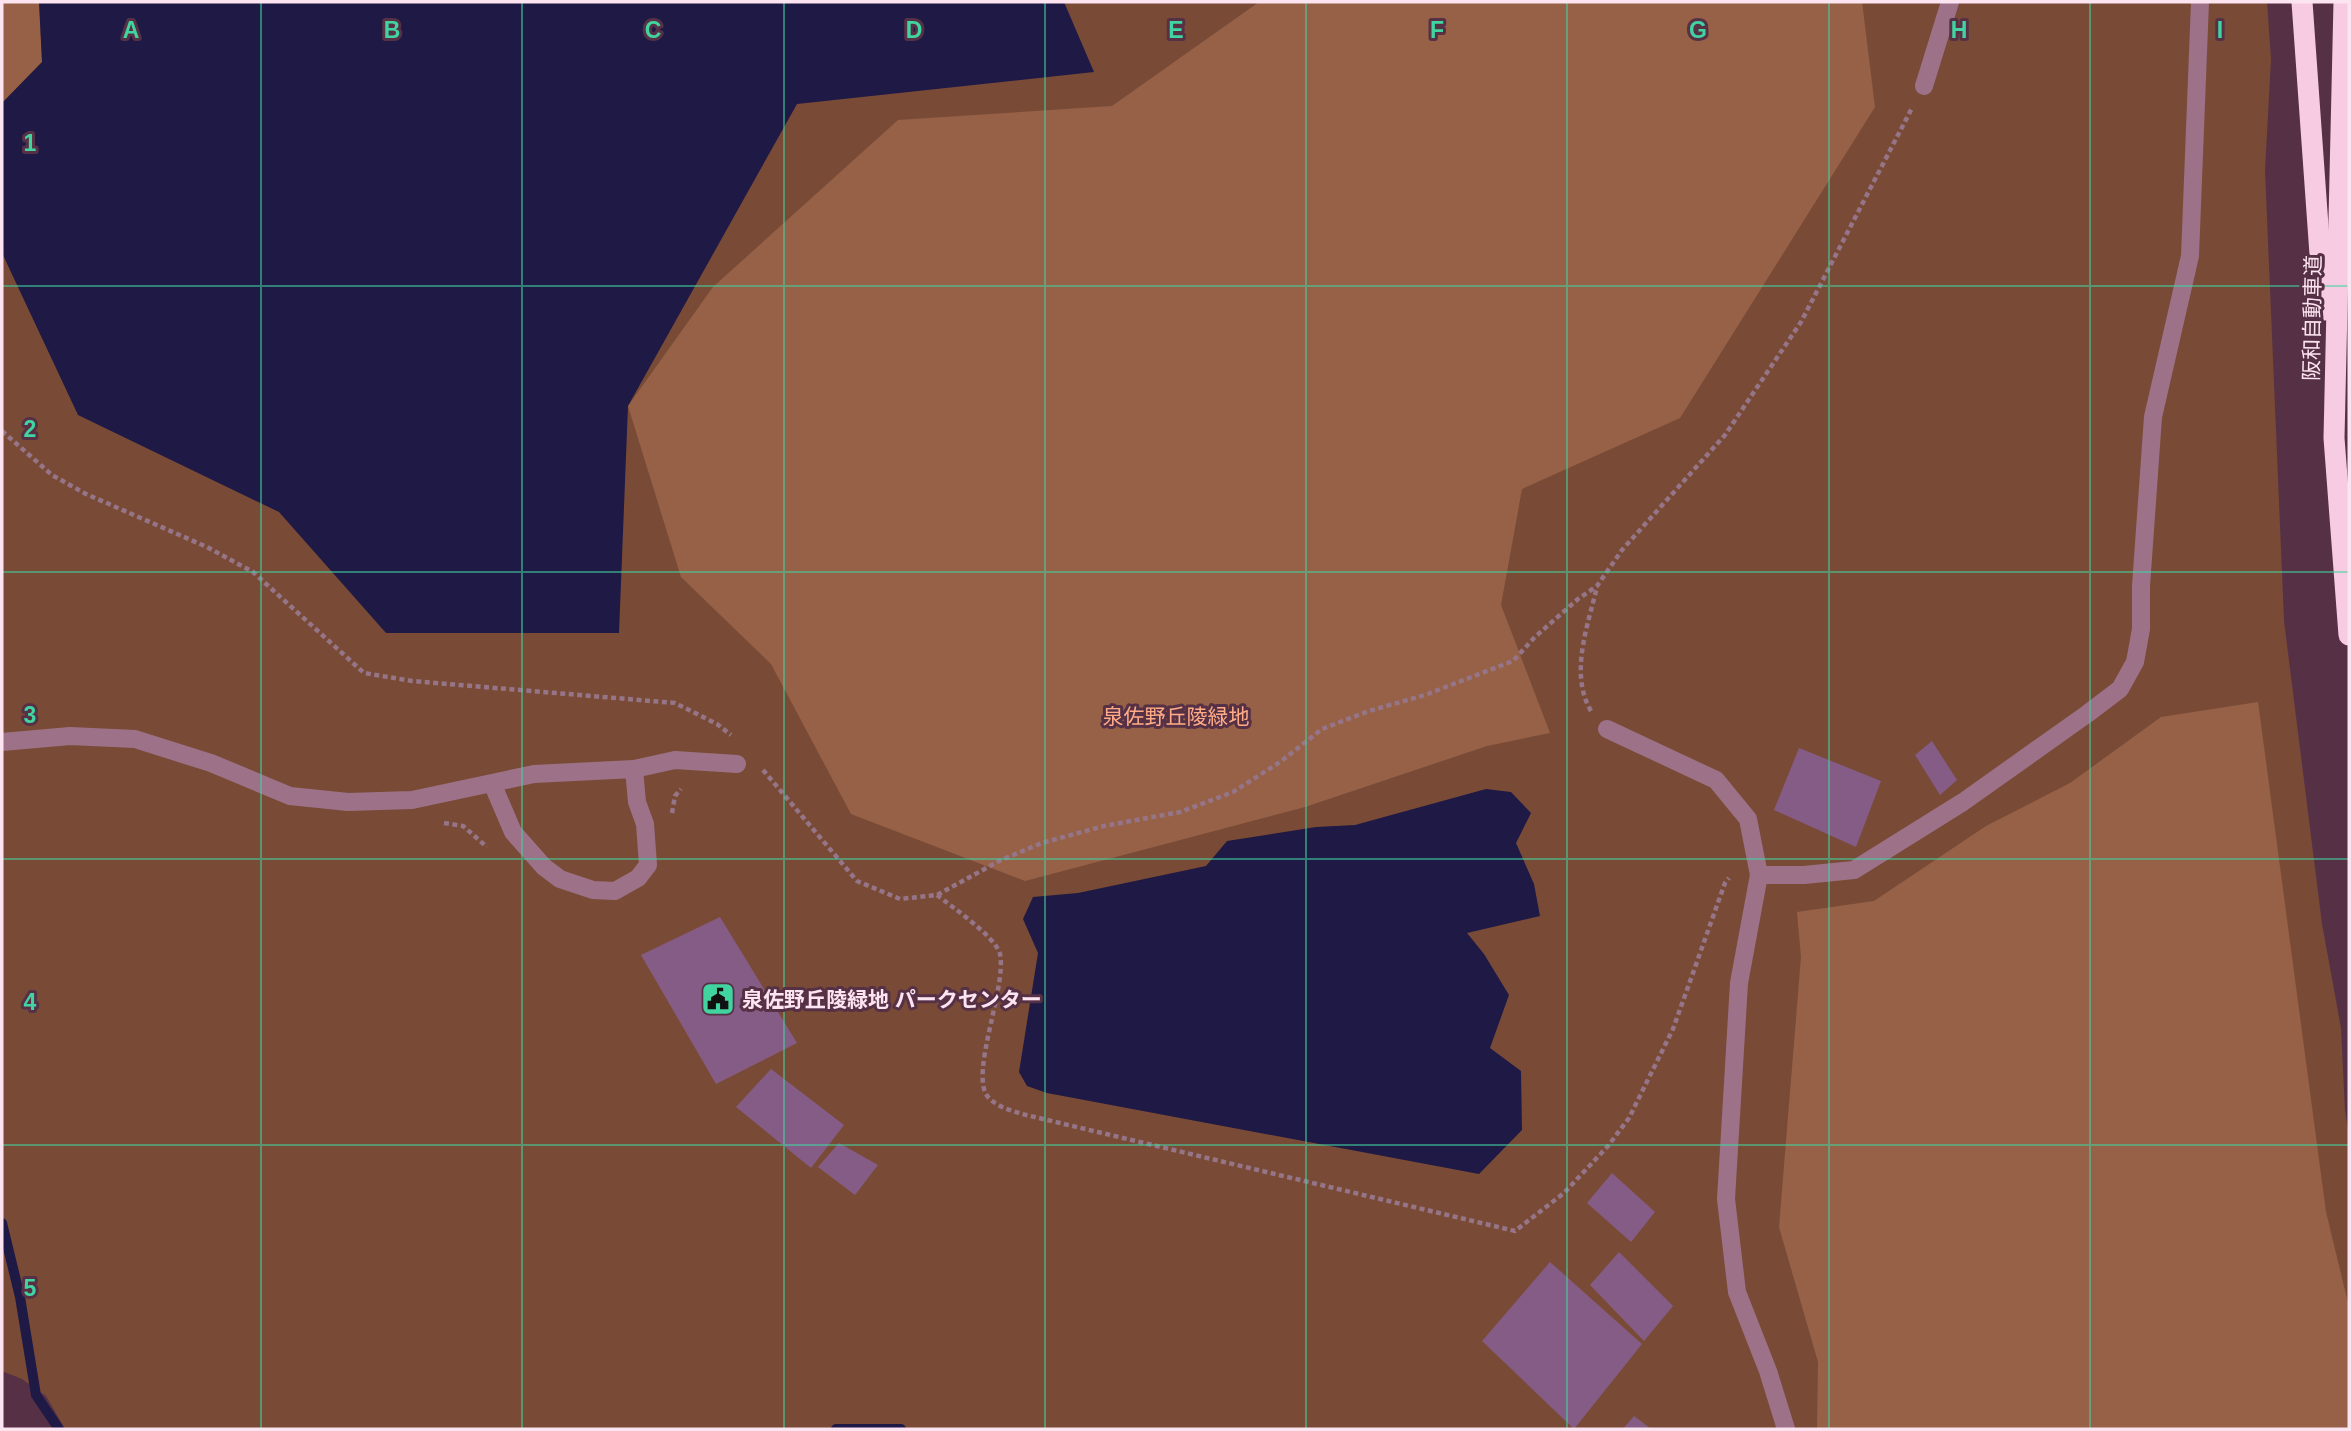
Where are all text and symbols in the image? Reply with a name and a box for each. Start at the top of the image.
text: A [123,17,139,43]
text: B [384,17,400,43]
text: C [645,17,661,43]
text: D [906,17,922,43]
text: E [1168,17,1184,43]
text: F [1430,17,1444,43]
text: G [1689,17,1707,43]
text: H [1951,17,1967,43]
text: I [2217,17,2223,43]
text: 1 [24,130,37,156]
street label: 阪和自動車道 [2299,255,2325,381]
text: 2 [24,416,36,442]
text: 3 [24,702,36,728]
park label: 泉佐野丘陵緑地 [1103,705,1250,728]
public building icon: 泉佐野丘陵緑地 パークセンター [699,980,737,1018]
place label: 泉佐野丘陵緑地 パークセンター [742,988,1042,1011]
text: 4 [24,989,37,1015]
text: 5 [24,1275,37,1301]

